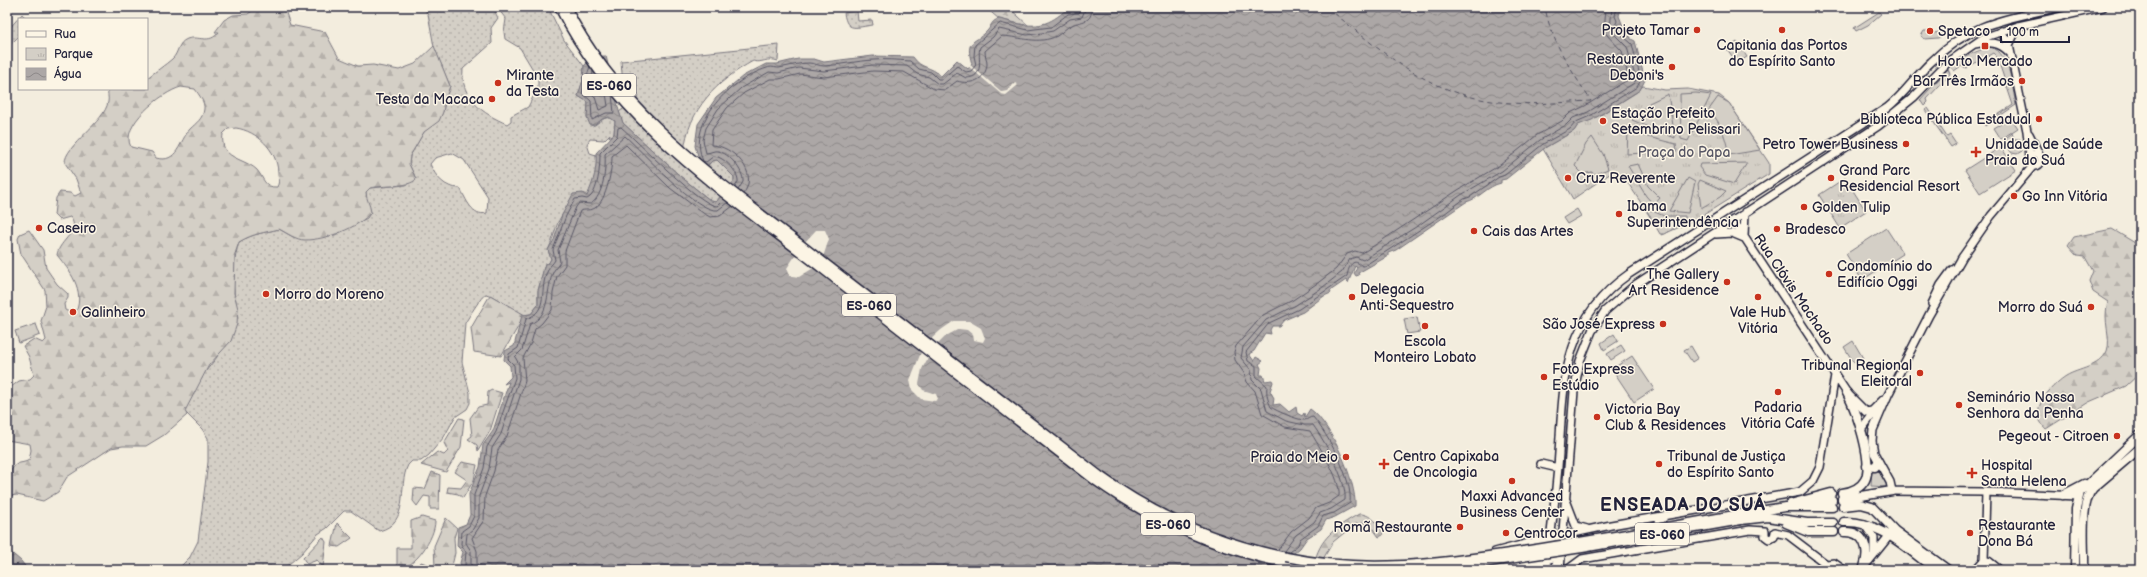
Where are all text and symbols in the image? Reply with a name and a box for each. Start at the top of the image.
legend [18,18,148,90]
scale bar [2001,18,2069,44]
place label: Projeto Tamar [1602,22,1690,39]
place label: Spetaco [1938,23,1990,40]
marker: Projeto Tamar [1692,25,1702,35]
marker: Capitania das Portos do Espírito Santo [1777,25,1787,35]
text: 100 m [2007,25,2039,40]
marker: Spetaco [1925,26,1935,36]
text: Rua [54,27,76,42]
place label: Capitania das Portos do Espírito Santo [1717,37,1847,70]
marker: Horto Mercado [1980,41,1990,51]
text: Parque [54,47,93,62]
place label: Restaurante Deboni's [1586,51,1664,84]
place label: Horto Mercado [1937,53,2033,70]
marker: Restaurante Deboni's [1667,62,1677,72]
text: Água [54,65,82,82]
place label: Mirante da Testa [506,67,559,100]
place label: Bar Três Irmãos [1913,73,2014,90]
road number: ES-060 [582,74,636,96]
marker: Bar Três Irmãos [2017,76,2027,86]
marker: Mirante da Testa [493,78,503,88]
place label: Testa da Macaca [376,91,484,108]
marker: Testa da Macaca [487,94,497,104]
place label: Estação Prefeito Setembrino Pelissari [1611,105,1741,138]
place label: Biblioteca Pública Estadual [1860,111,2031,128]
marker: Biblioteca Pública Estadual [2034,114,2044,124]
marker: Estação Prefeito Setembrino Pelissari [1598,116,1608,126]
place label: Petro Tower Business [1762,136,1898,153]
place label: Unidade de Saúde Praia do Suá [1985,136,2103,169]
marker: Petro Tower Business [1901,139,1911,149]
park label: Praça do Papa [1638,144,1730,161]
marker: Unidade de Saúde Praia do Suá [1970,146,1982,158]
place label: Grand Parc Residencial Resort [1839,162,1961,195]
place label: Cruz Reverente [1576,170,1675,187]
marker: Cruz Reverente [1563,173,1573,183]
marker: Grand Parc Residencial Resort [1826,173,1836,183]
place label: Go Inn Vitória [2022,188,2108,205]
marker: Go Inn Vitória [2009,191,2019,201]
place label: Ibama Superintendência [1627,198,1739,231]
place label: Golden Tulip [1812,199,1891,216]
marker: Golden Tulip [1799,202,1809,212]
marker: Ibama Superintendência [1614,209,1624,219]
place label: Caseiro [47,220,96,237]
place label: Bradesco [1785,221,1846,238]
marker: Caseiro [34,223,44,233]
place label: Cais das Artes [1482,223,1573,240]
marker: Bradesco [1772,224,1782,234]
marker: Cais das Artes [1469,226,1479,236]
street label: Rua Clóvis Machado [1750,231,1837,348]
place label: Condomínio do Edifício Oggi [1837,258,1933,291]
place label: The Gallery Art Residence [1629,266,1720,299]
marker: Condomínio do Edifício Oggi [1824,269,1834,279]
marker: The Gallery Art Residence [1722,277,1732,287]
place label: Delegacia Anti-Sequestro [1360,281,1454,314]
place label: Morro do Moreno [274,286,384,303]
marker: Morro do Moreno [261,289,271,299]
marker: Delegacia Anti-Sequestro [1347,292,1357,302]
marker: Vale Hub Vitória [1753,292,1763,302]
road number: ES-060 [842,294,896,316]
place label: Morro do Suá [1998,299,2083,316]
marker: Morro do Suá [2086,302,2096,312]
place label: Galinheiro [81,304,146,321]
place label: Vale Hub Vitória [1730,304,1786,337]
marker: Galinheiro [68,307,78,317]
place label: São José Express [1543,316,1655,333]
marker: São José Express [1658,319,1668,329]
marker: Escola Monteiro Lobato [1420,321,1430,331]
place label: Escola Monteiro Lobato [1373,333,1477,366]
place label: Tribunal Regional Eleitoral [1801,357,1912,390]
place label: Foto Express Estúdio [1552,361,1634,394]
marker: Tribunal Regional Eleitoral [1915,368,1925,378]
marker: Foto Express Estúdio [1539,372,1549,382]
marker: Padaria Vitória Café [1773,387,1783,397]
place label: Seminário Nossa Senhora da Penha [1967,389,2084,422]
place label: Padaria Vitória Café [1741,399,1816,432]
marker: Seminário Nossa Senhora da Penha [1954,400,1964,410]
place label: Victoria Bay Club & Residences [1605,401,1726,434]
marker: Victoria Bay Club & Residences [1592,412,1602,422]
place label: Pegeout - Citroen [1998,428,2109,445]
marker: Pegeout - Citroen [2112,431,2122,441]
place label: Centro Capixaba de Oncologia [1393,448,1499,481]
place label: Tribunal de Justiça do Espírito Santo [1667,448,1786,481]
place label: Praia do Meio [1250,449,1338,466]
marker: Praia do Meio [1341,452,1351,462]
place label: Hospital Santa Helena [1981,457,2067,490]
marker: Centro Capixaba de Oncologia [1378,458,1390,470]
marker: Tribunal de Justiça do Espírito Santo [1654,459,1664,469]
marker: Hospital Santa Helena [1966,467,1978,479]
marker: Maxxi Advanced Business Center [1507,476,1517,486]
place label: Maxxi Advanced Business Center [1460,488,1565,521]
district label: ENSEADA DO SUÁ [1600,492,1766,516]
road number: ES-060 [1141,513,1195,535]
place label: Restaurante Dona Bá [1978,517,2056,550]
place label: Romã Restaurante [1333,519,1452,536]
marker: Romã Restaurante [1455,522,1465,532]
road number: ES-060 [1635,523,1689,545]
place label: Centrocor [1514,525,1579,542]
marker: Centrocor [1501,528,1511,538]
marker: Restaurante Dona Bá [1965,528,1975,538]

